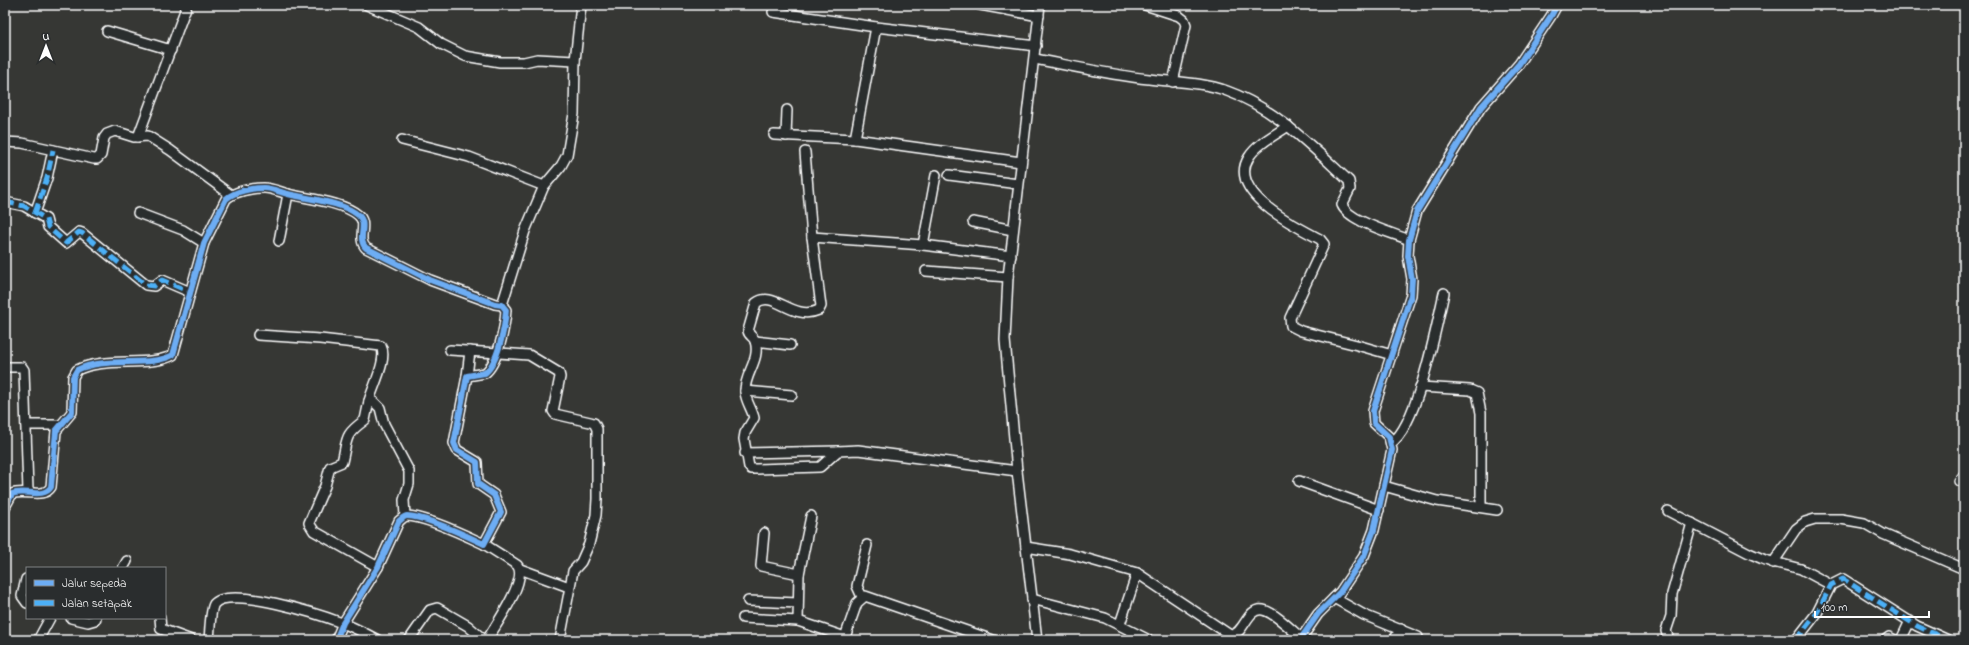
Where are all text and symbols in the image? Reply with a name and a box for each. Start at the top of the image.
north arrow [26,26,66,66]
text: U [43,29,50,45]
legend [26,567,166,619]
text: Jalur sepeda [62,575,127,593]
scale bar [1815,593,1929,619]
text: Jalan setapak [62,595,133,613]
text: 100 m [1821,599,1848,617]

